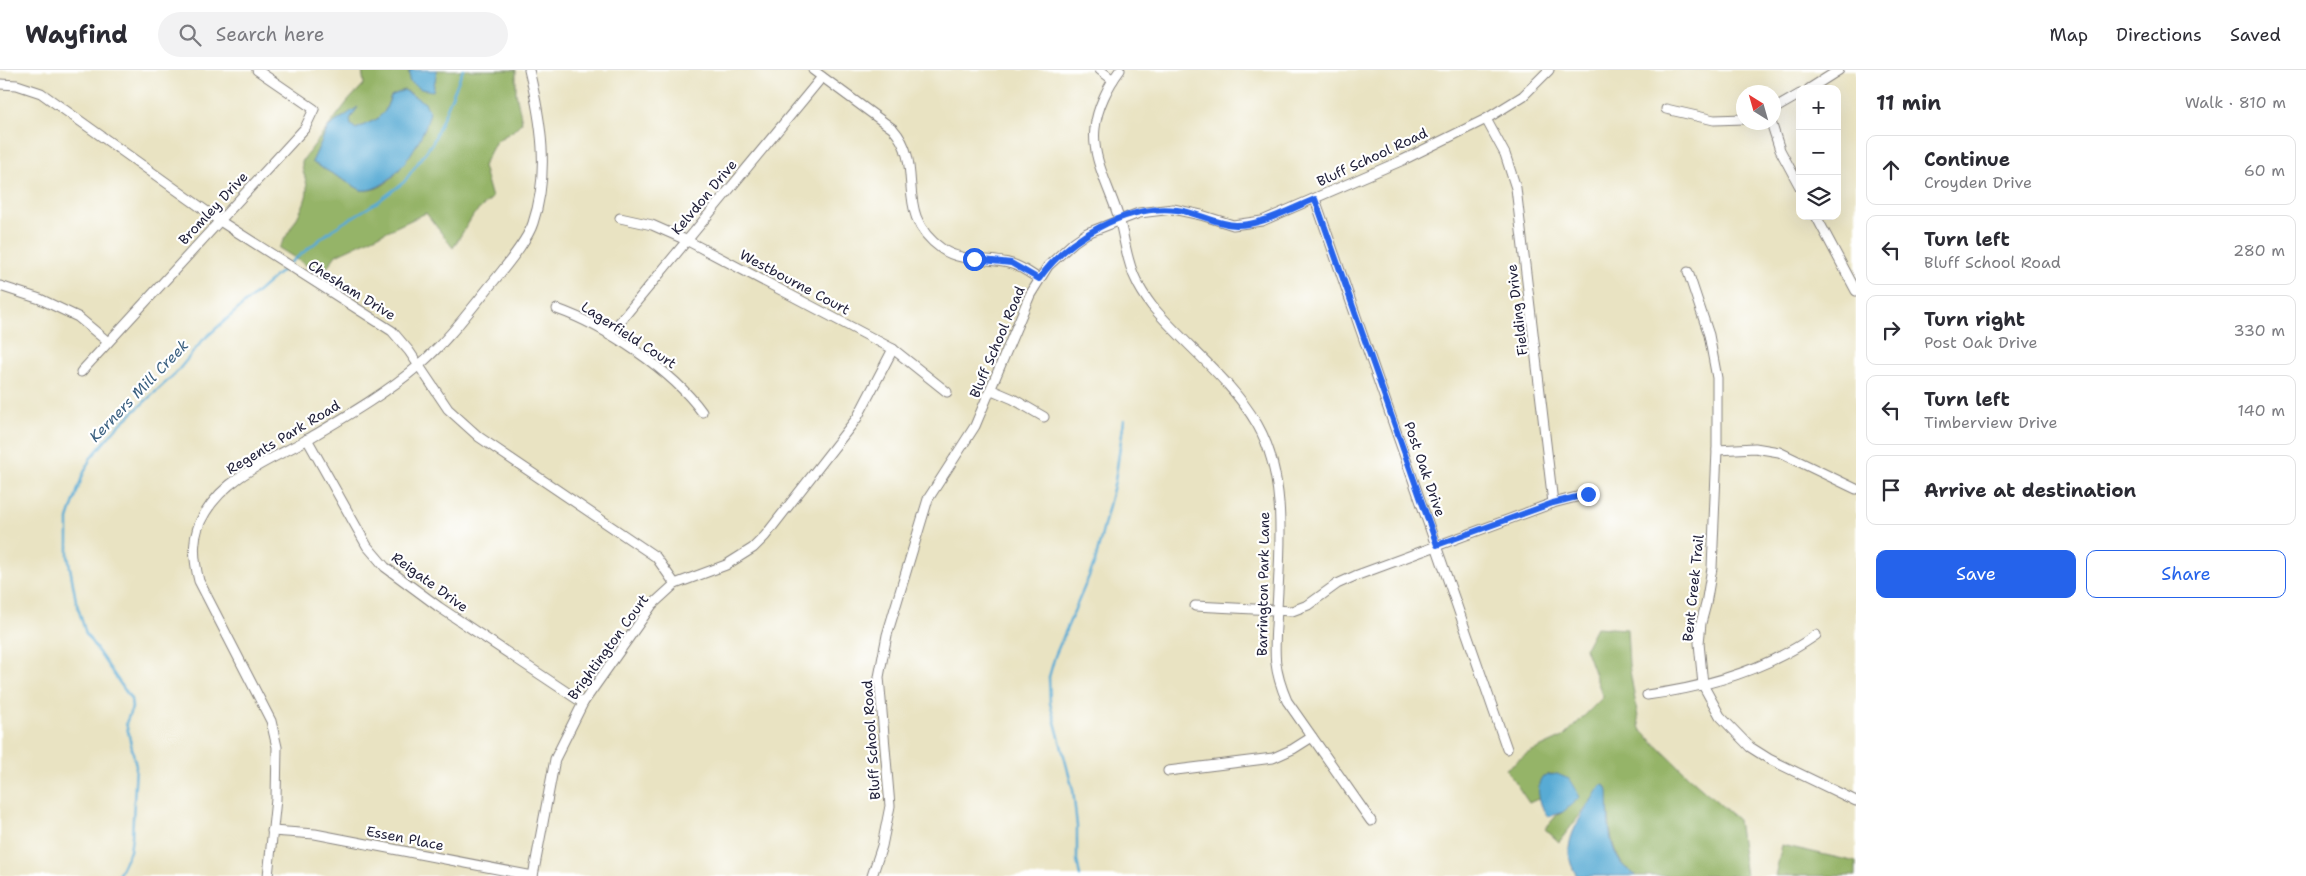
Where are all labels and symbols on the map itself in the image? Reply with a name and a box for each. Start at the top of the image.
north arrow [1736,85,1781,130]
street label: Bluff School Road [1314,123,1430,190]
street label: Kelvdon Drive [667,156,741,238]
street label: Bromley Drive [174,168,252,248]
street label: Westbourne Court [737,245,853,319]
route start [963,248,986,271]
street label: Chesham Drive [305,256,399,324]
street label: Fielding Drive [1502,263,1532,357]
street label: Bluff School Road [965,283,1029,401]
street label: Lagerfield Court [578,297,680,373]
water label: Kerners Mill Creek [85,335,193,447]
street label: Regents Park Road [223,396,343,478]
street label: Post Oak Drive [1400,419,1450,519]
route end [1577,483,1600,506]
street label: Barrington Park Lane [1253,511,1273,656]
street label: Bent Creek Trail [1678,533,1708,642]
street label: Reigate Drive [388,548,472,616]
street label: Brightington Court [564,591,652,703]
street label: Bluff School Road [858,679,884,800]
street label: Essen Place [365,822,445,854]

